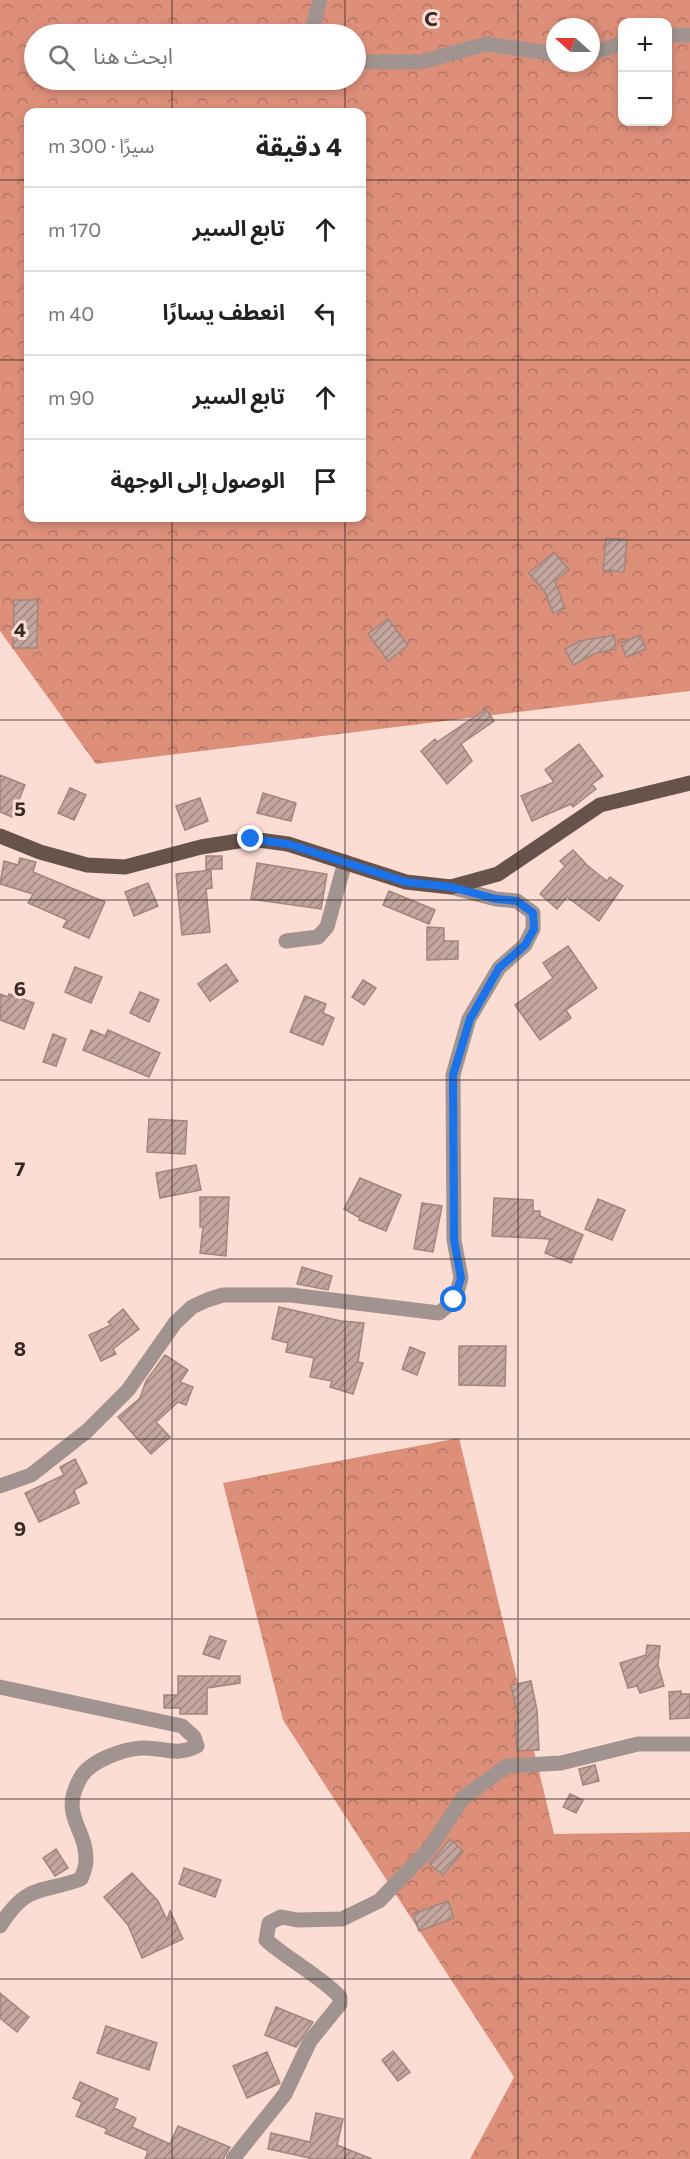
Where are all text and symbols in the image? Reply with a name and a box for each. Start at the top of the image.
text: C [424,6,438,30]
north arrow [546,18,600,72]
map controls [618,18,672,126]
button: + [618,18,672,72]
search box [24,24,366,90]
icon: search [45,41,78,74]
text: ابحث هنا [93,42,173,69]
button: − [618,72,672,126]
text: 4 دقيقة [256,130,342,161]
text: سيرًا · 300 m [48,133,155,157]
icon: ahead [309,213,342,246]
text: تابع السير [193,214,285,241]
text: 170 m [48,217,101,241]
icon: left [309,297,342,330]
text: انعطف يسارًا [163,298,285,325]
text: 40 m [48,301,94,325]
icon: ahead [309,381,342,414]
text: تابع السير [193,382,285,409]
text: 90 m [48,385,95,409]
icon: arrive [309,465,342,498]
text: الوصول إلى الوجهة [110,466,285,493]
text: 4 [14,617,26,641]
text: 5 [14,796,26,820]
route end [237,825,263,851]
text: 6 [14,976,26,1000]
text: 7 [15,1156,26,1180]
route start [440,1286,466,1312]
text: 8 [14,1336,26,1360]
text: 9 [14,1516,26,1540]

